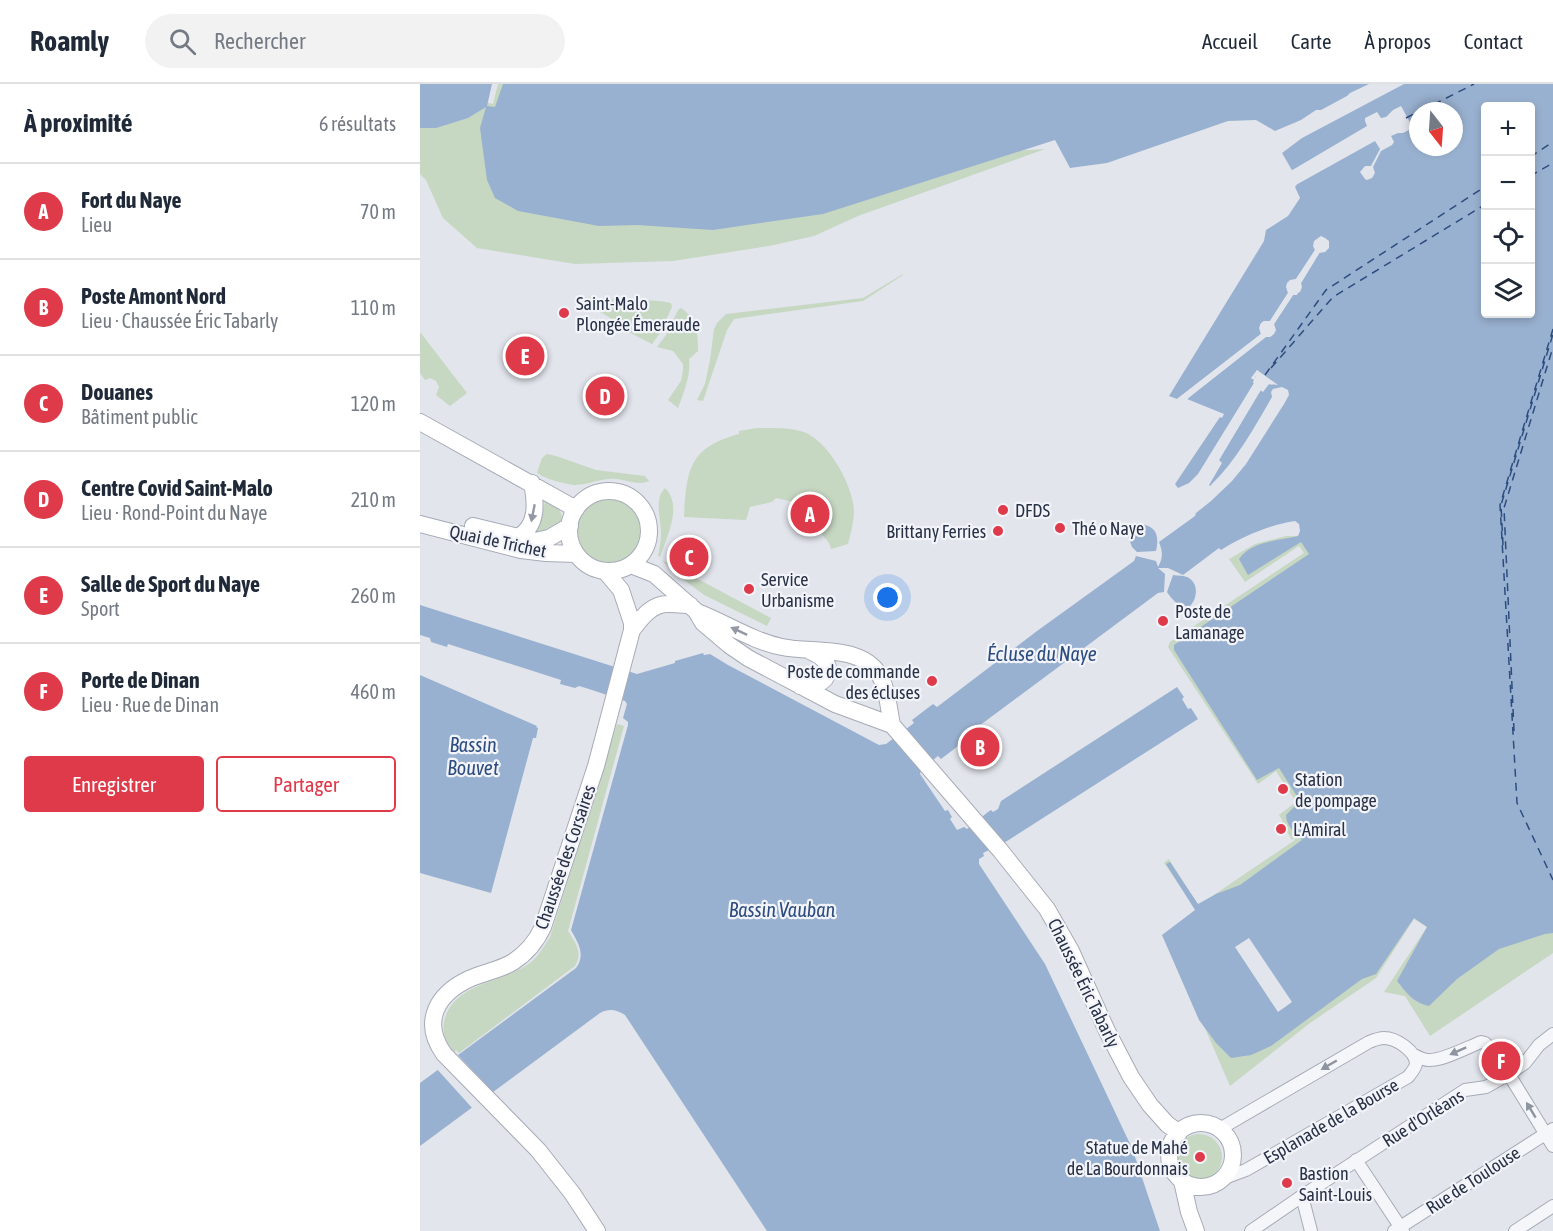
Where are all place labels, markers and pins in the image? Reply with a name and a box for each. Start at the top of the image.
place label: Saint-Malo Plongée Émeraude [576,293,700,335]
marker: Saint-Malo Plongée Émeraude [557,306,571,320]
pin: E [506,334,544,378]
pin: D [586,374,624,418]
pin: A [790,492,830,536]
place label: DFDS [1015,500,1050,521]
marker: DFDS [996,503,1010,517]
place label: Thé o Naye [1072,518,1144,539]
place label: Brittany Ferries [886,521,986,542]
marker: Thé o Naye [1053,521,1067,535]
marker: Brittany Ferries [991,524,1005,538]
pin: C [670,534,708,580]
place label: Service Urbanisme [761,569,834,611]
marker: Service Urbanisme [742,582,756,596]
place label: Poste de Lamanage [1175,601,1244,643]
marker: Poste de Lamanage [1156,614,1170,628]
place label: Poste de commande des écluses [787,661,920,703]
marker: Poste de commande des écluses [925,674,939,688]
pin: B [960,724,1000,770]
place label: Station de pompage [1295,769,1377,811]
marker: Station de pompage [1276,782,1290,796]
place label: L'Amiral [1293,819,1346,840]
marker: L'Amiral [1274,822,1288,836]
pin: F [1482,1038,1520,1084]
place label: Statue de Mahé de La Bourdonnais [1067,1137,1188,1179]
marker: Statue de Mahé de La Bourdonnais [1193,1150,1207,1164]
place label: Bastion Saint-Louis [1299,1163,1372,1205]
marker: Bastion Saint-Louis [1280,1176,1294,1190]

